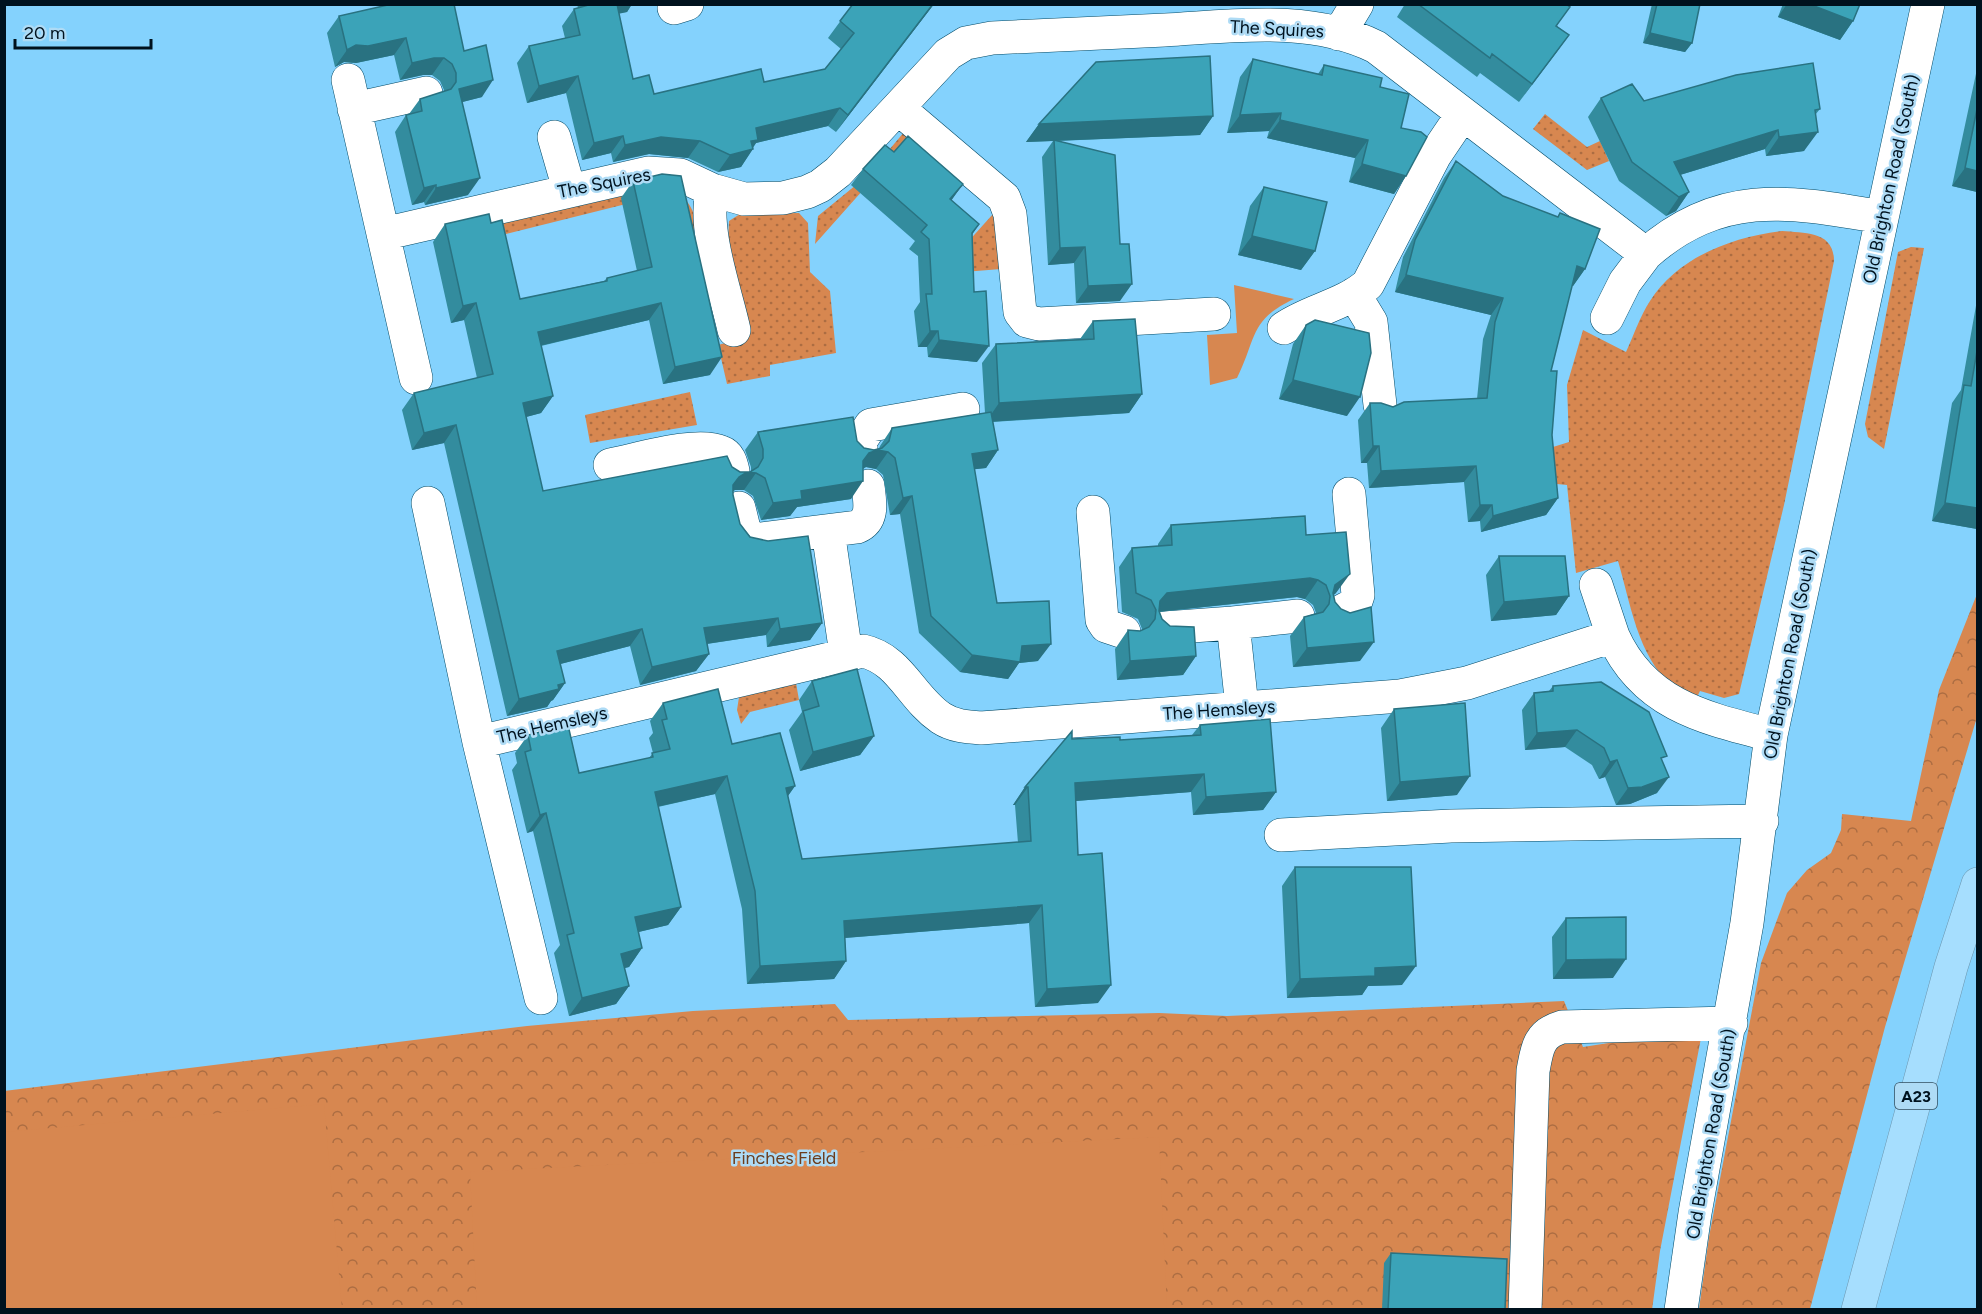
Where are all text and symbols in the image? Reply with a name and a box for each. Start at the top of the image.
scale bar [15,12,152,50]
street label: The Squires [1229,16,1325,42]
text: 20 m [24,22,65,44]
street label: Old Brighton Road (South) [1858,72,1924,286]
street label: The Squires [556,163,652,203]
street label: Old Brighton Road (South) [1759,547,1821,761]
street label: The Hemsleys [1162,695,1276,725]
street label: The Hemsleys [495,702,609,748]
street label: Old Brighton Road (South) [1682,1027,1740,1241]
road number: A23 [1895,1083,1937,1109]
park label: Finches Field [732,1147,836,1169]

